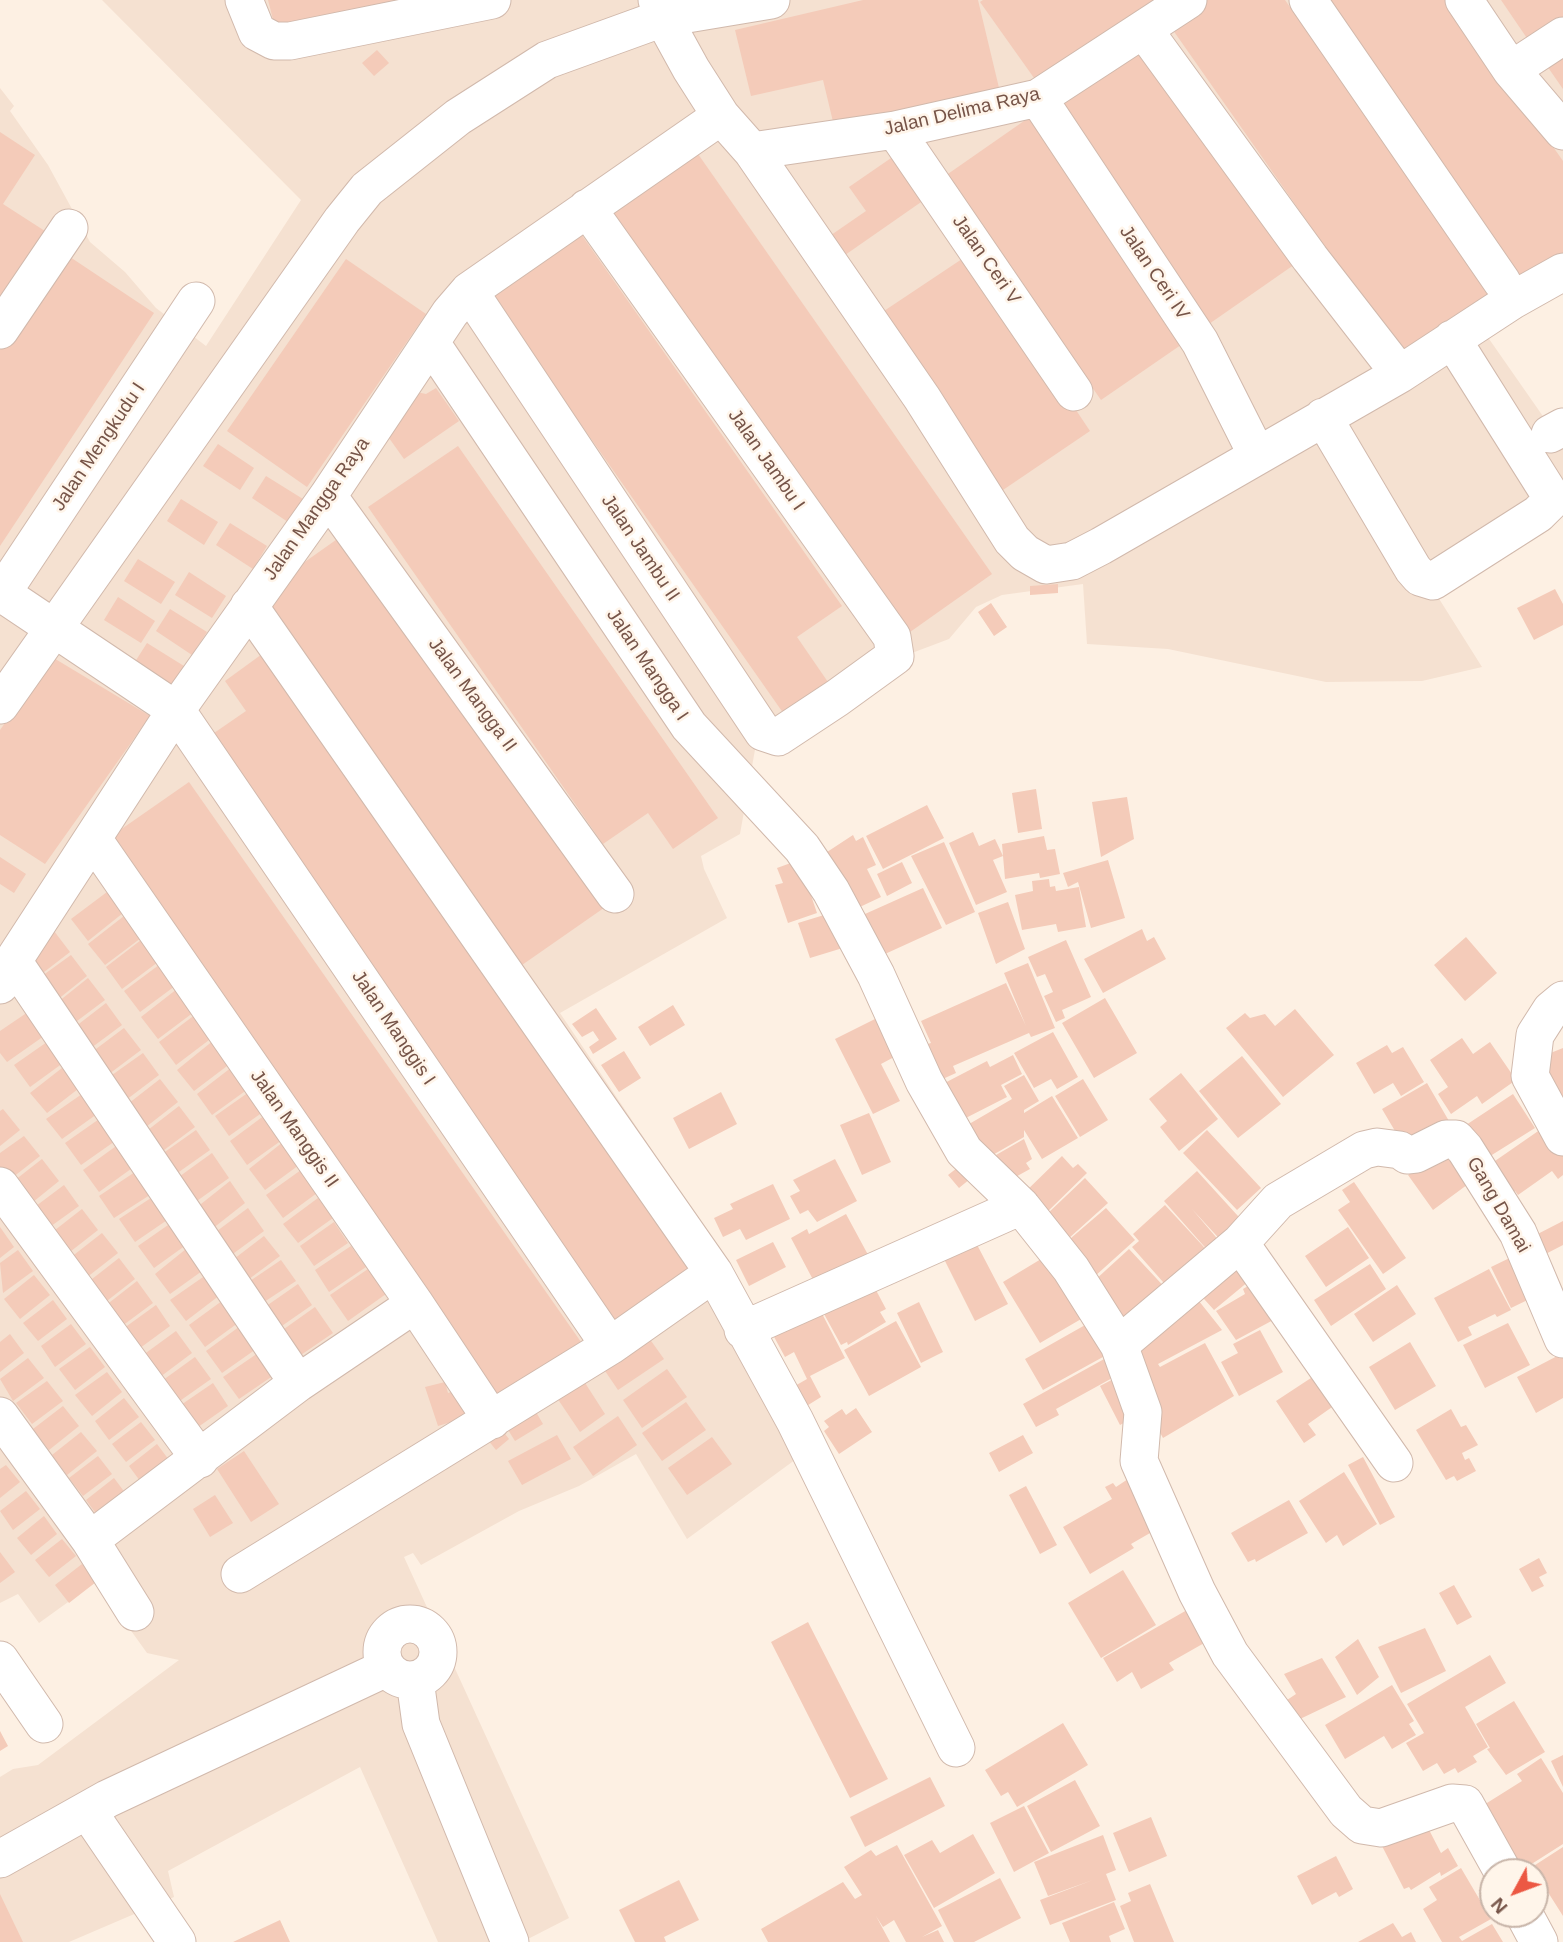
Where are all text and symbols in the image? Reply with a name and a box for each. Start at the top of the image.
street label: Jalan Delima Raya [882,83,1042,141]
street label: Jalan Ceri V [947,211,1025,309]
street label: Jalan Ceri IV [1114,222,1194,324]
street label: Jalan Mengkudu I [48,378,150,516]
street label: Jalan Jambu I [723,405,809,515]
street label: Jalan Mangga Raya [259,433,375,585]
street label: Jalan Jambu II [596,490,684,606]
street label: Jalan Mangga I [601,605,693,725]
street label: Jalan Mangga II [423,634,521,756]
street label: Jalan Manggis I [346,966,440,1090]
street label: Jalan Manggis II [245,1066,343,1192]
street label: Gang Damai [1461,1153,1535,1257]
north arrow [1479,1858,1549,1928]
text: N [1487,1894,1512,1918]

